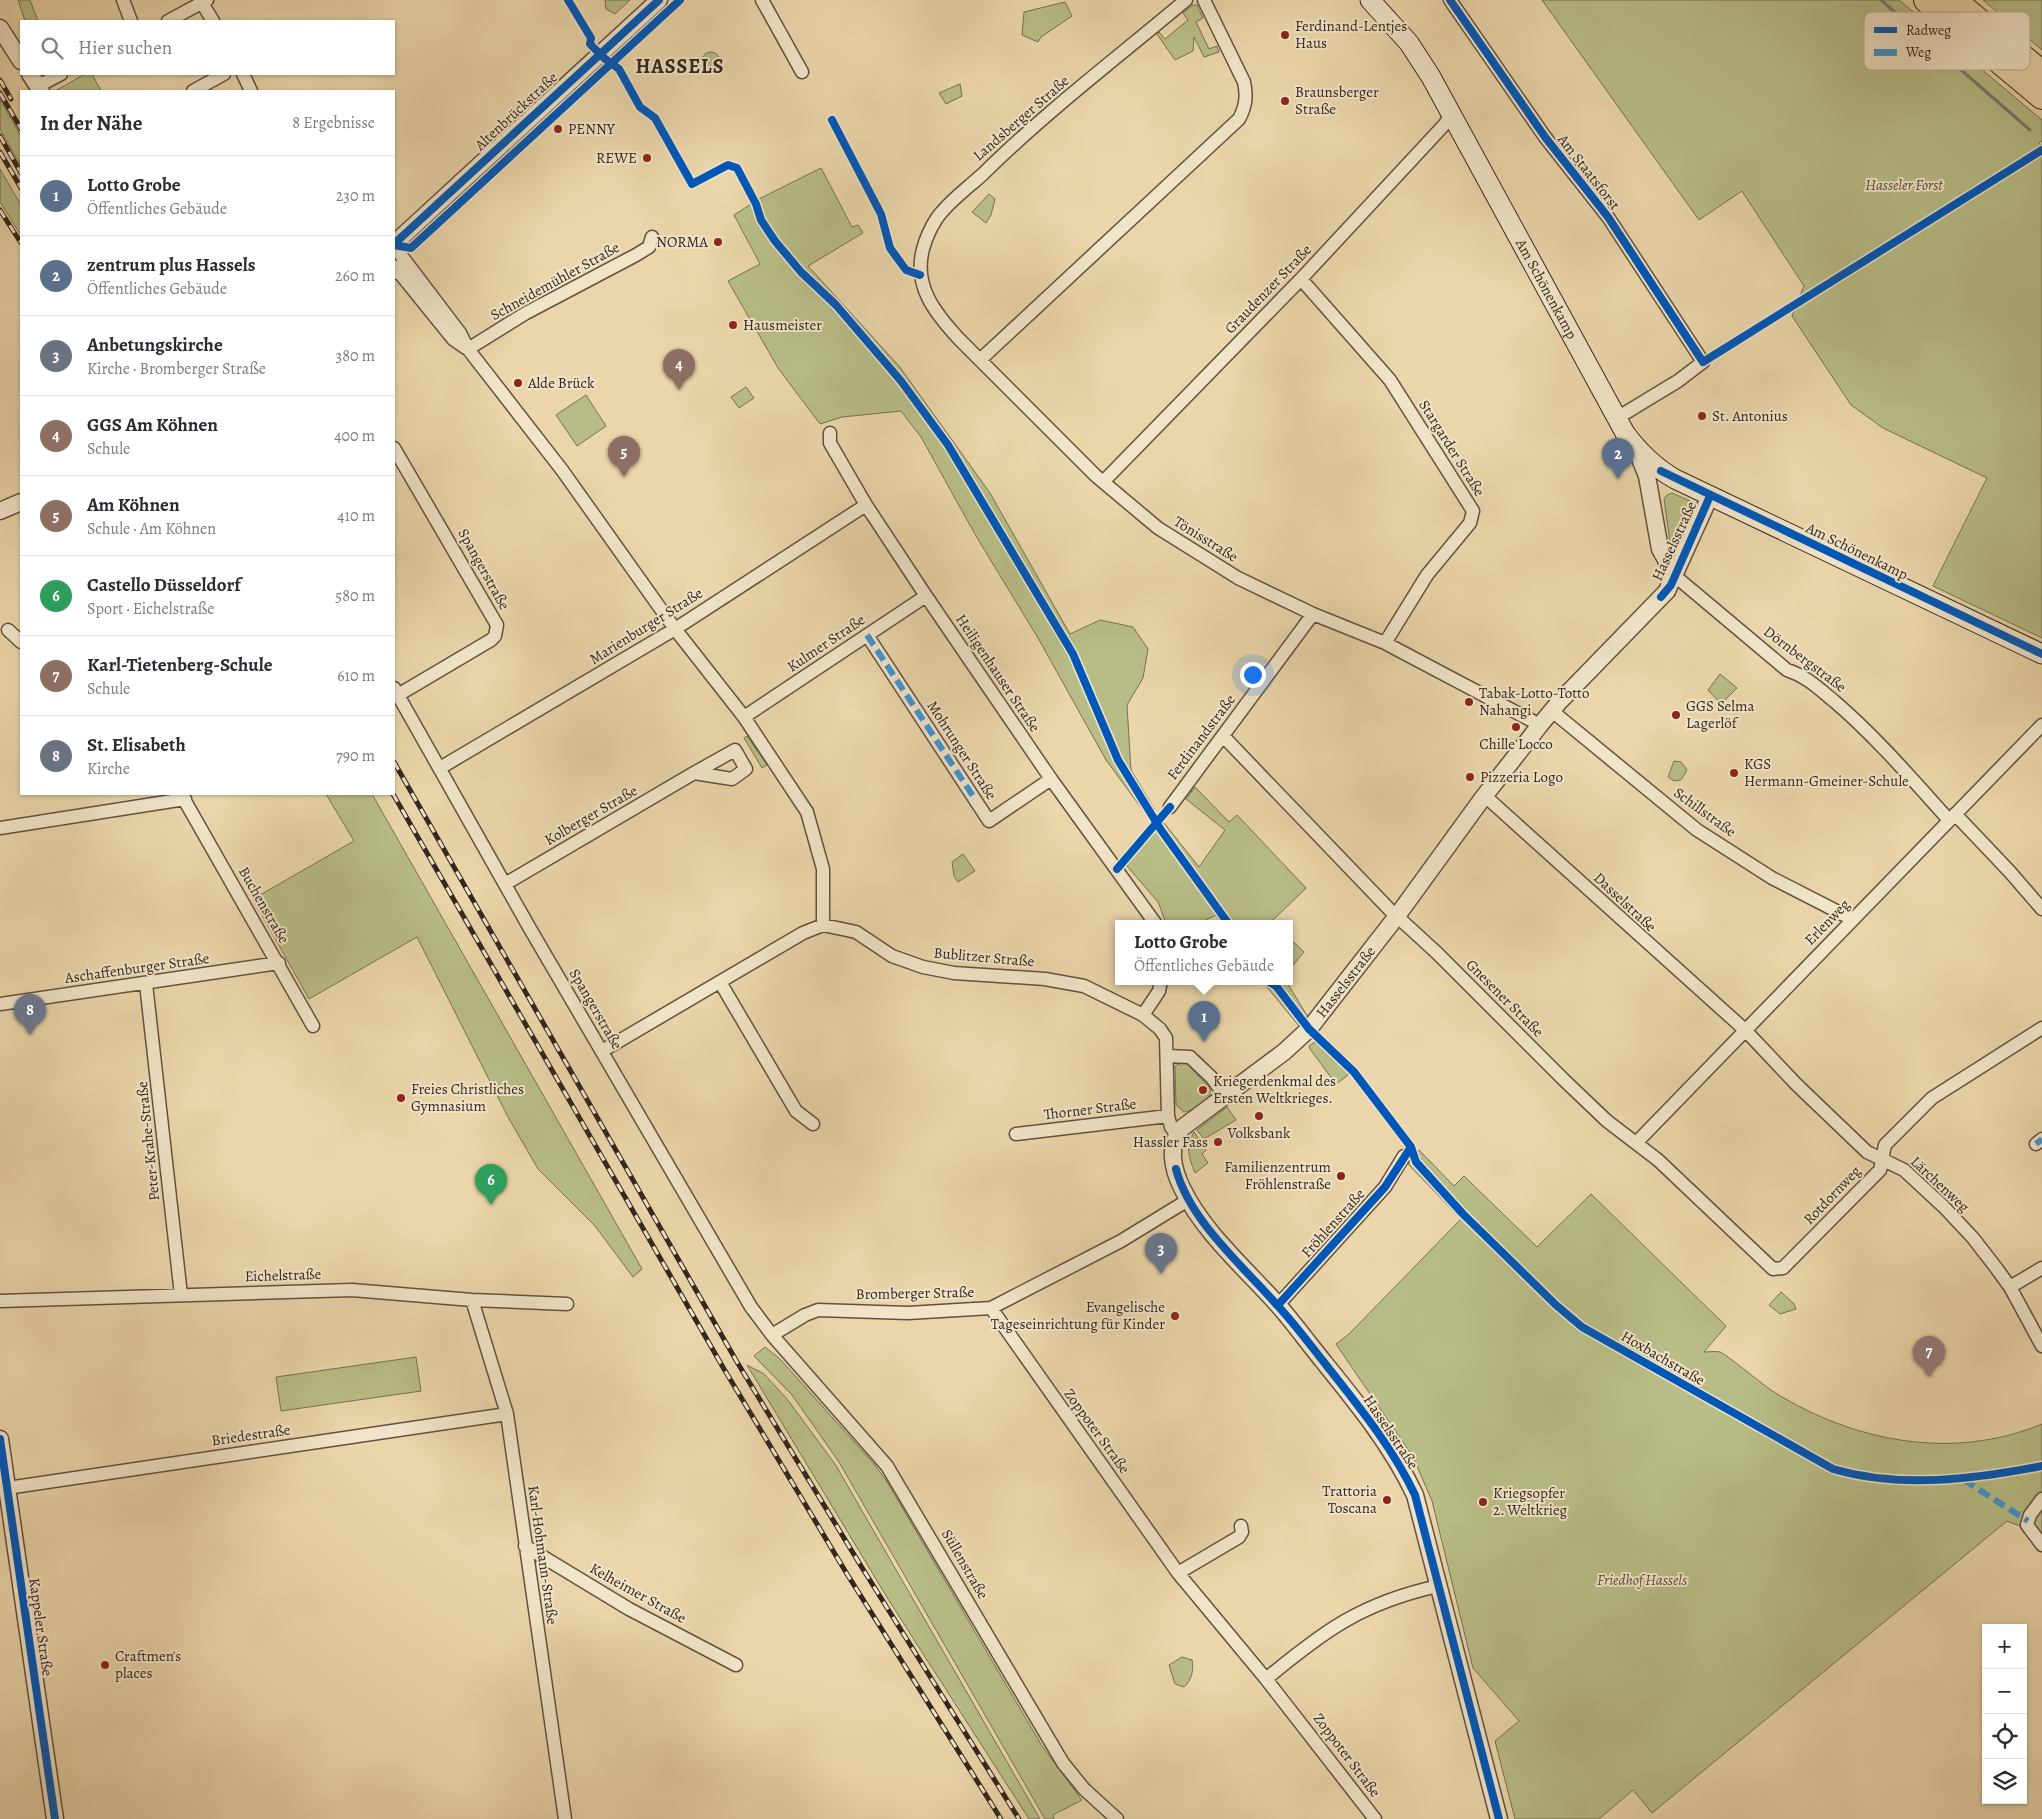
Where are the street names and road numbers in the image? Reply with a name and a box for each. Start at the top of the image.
street label: Altenbrückstraße [470,67,562,155]
street label: Landsberger Straße [969,71,1073,165]
street label: Am Staatsforst [1553,129,1625,214]
street label: Am Schönenkamp [1511,235,1582,343]
street label: Schneidemühler Straße [487,237,623,325]
street label: Graudenzer Straße [1220,240,1316,338]
street label: Stargarder Straße [1414,396,1490,500]
street label: Hasselsstraße [1647,498,1701,584]
street label: Tönisstraße [1170,511,1242,567]
street label: Am Schönenkamp [1802,517,1911,584]
street label: Spangerstraße [453,525,515,614]
street label: Marienburger Straße [586,583,707,669]
street label: Kulmer Straße [783,609,869,676]
street label: Heiligenhauser Straße [951,610,1045,736]
street label: Dörnbergstraße [1760,621,1851,697]
street label: Ferdinandstraße [1162,690,1240,784]
street label: Mohrunger Straße [923,697,1002,803]
street label: Kolberger Straße [541,780,641,850]
street label: Schillstraße [1670,783,1741,842]
street label: Buchenstraße [234,863,294,947]
street label: Dasselstraße [1589,868,1661,936]
street label: Erlenweg [1800,894,1854,949]
street label: Hasselsstraße [1312,942,1380,1022]
street label: Bublitzer Straße [933,943,1035,971]
street label: Aschaffenburger Straße [62,948,211,988]
street label: Gnesener Straße [1462,955,1548,1041]
street label: Spangerstraße [565,965,627,1053]
street label: Peter-Krahe-Straße [132,1080,164,1202]
street label: Thorner Straße [1043,1093,1138,1125]
street label: Lärchenweg [1906,1152,1974,1217]
street label: Rotdornweg [1799,1161,1865,1229]
street label: Fröhlenstraße [1297,1184,1369,1262]
street label: Eichelstraße [244,1264,322,1286]
street label: Bromberger Straße [856,1282,975,1304]
street label: Hoxbachstraße [1618,1326,1709,1390]
street label: Zoppoter Straße [1059,1384,1135,1478]
street label: Hasselsstraße [1359,1391,1423,1473]
street label: Briedestraße [210,1420,292,1450]
street label: Karl-Hohmann-Straße [523,1484,563,1626]
street label: Süllenstraße [937,1525,993,1603]
street label: Kelheimer Straße [586,1558,690,1628]
street label: Kappeler Straße [24,1577,58,1678]
street label: Zoppoter Straße [1309,1709,1385,1801]

